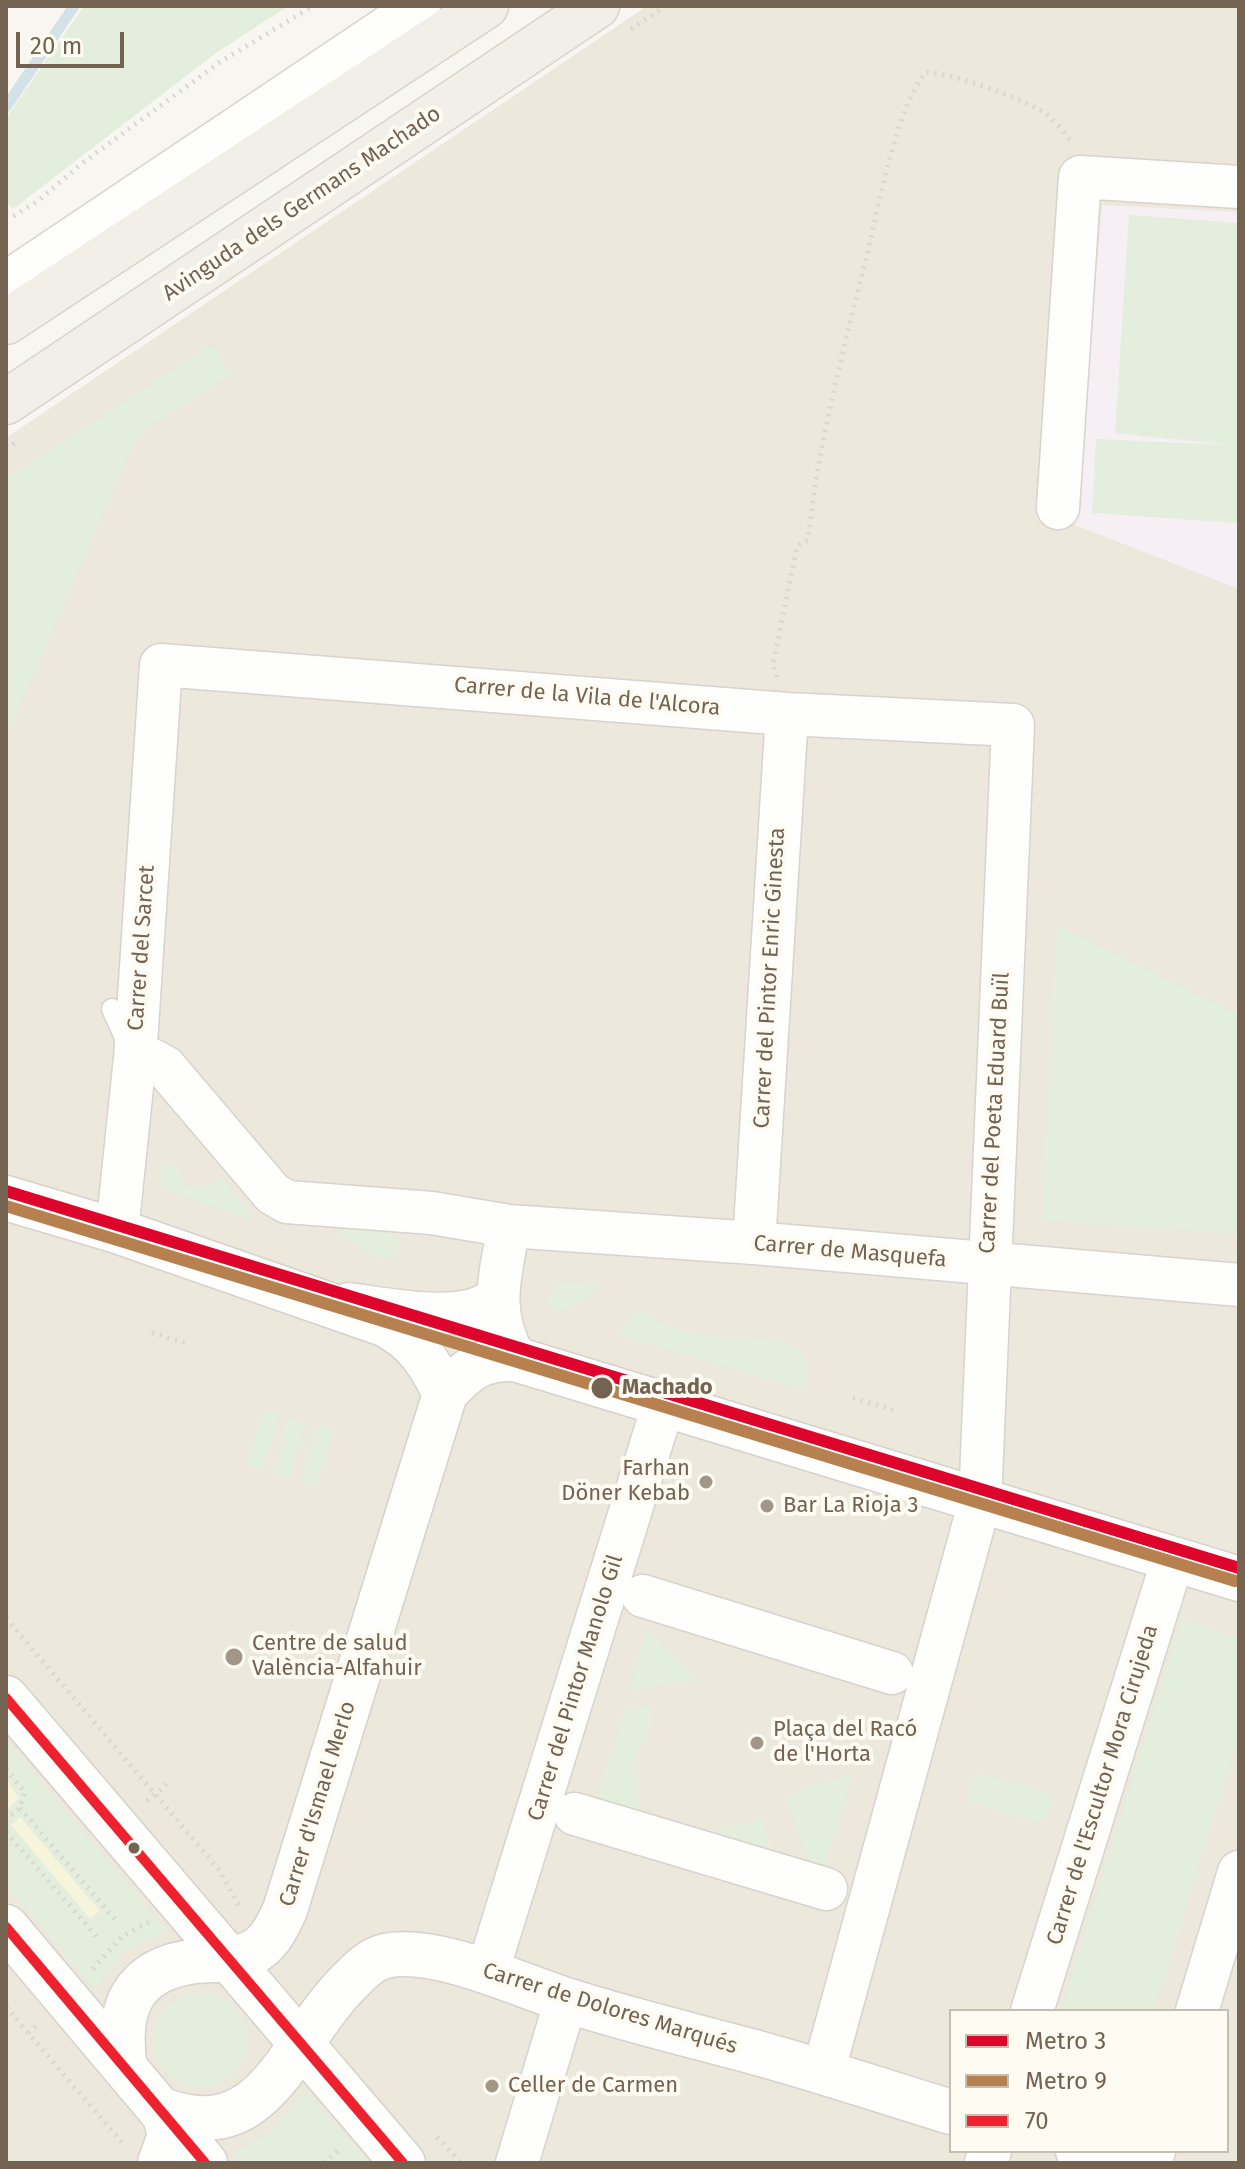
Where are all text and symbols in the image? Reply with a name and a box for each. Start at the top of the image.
scale bar [20,16,128,66]
text: 20 m [30,32,82,60]
street label: Avinguda dels Germans Machado [158,101,446,307]
street label: Carrer de la Vila de l'Alcora [453,672,721,722]
street label: Carrer del Pintor Enric Ginesta [749,827,791,1129]
street label: Carrer del Sarcet [123,864,161,1032]
street label: Carrer del Poeta Eduard Buïl [974,972,1016,1254]
street label: Carrer de Masquefa [752,1230,948,1274]
marker: Machado [589,1375,615,1401]
place label: Machado [622,1375,713,1401]
place label: Farhan Döner Kebab [561,1456,690,1508]
marker: Farhan Döner Kebab [697,1473,715,1491]
place label: Bar La Rioja 3 [783,1493,918,1519]
marker: Bar La Rioja 3 [758,1497,776,1515]
street label: Carrer del Pintor Manolo Gil [523,1552,629,1824]
street label: Carrer de l'Escultor Mora Cirujeda [1042,1622,1164,1948]
place label: Centre de salud València-Alfahuir [252,1631,422,1682]
marker: Centre de salud València-Alfahuir [223,1646,245,1668]
street label: Carrer d'Ismael Merlo [274,1698,362,1910]
place label: Plaça del Racó de l'Horta [773,1717,917,1768]
marker: Plaça del Racó de l'Horta [748,1734,766,1752]
unlabelled marker [126,1840,142,1856]
street label: Carrer de Dolores Marqués [479,1958,741,2060]
legend [949,2009,1229,2153]
text: Metro 3 [1025,2027,1106,2055]
text: Metro 9 [1025,2067,1107,2095]
place label: Celler de Carmen [508,2073,678,2099]
marker: Celler de Carmen [483,2077,501,2095]
text: 70 [1025,2107,1049,2135]

